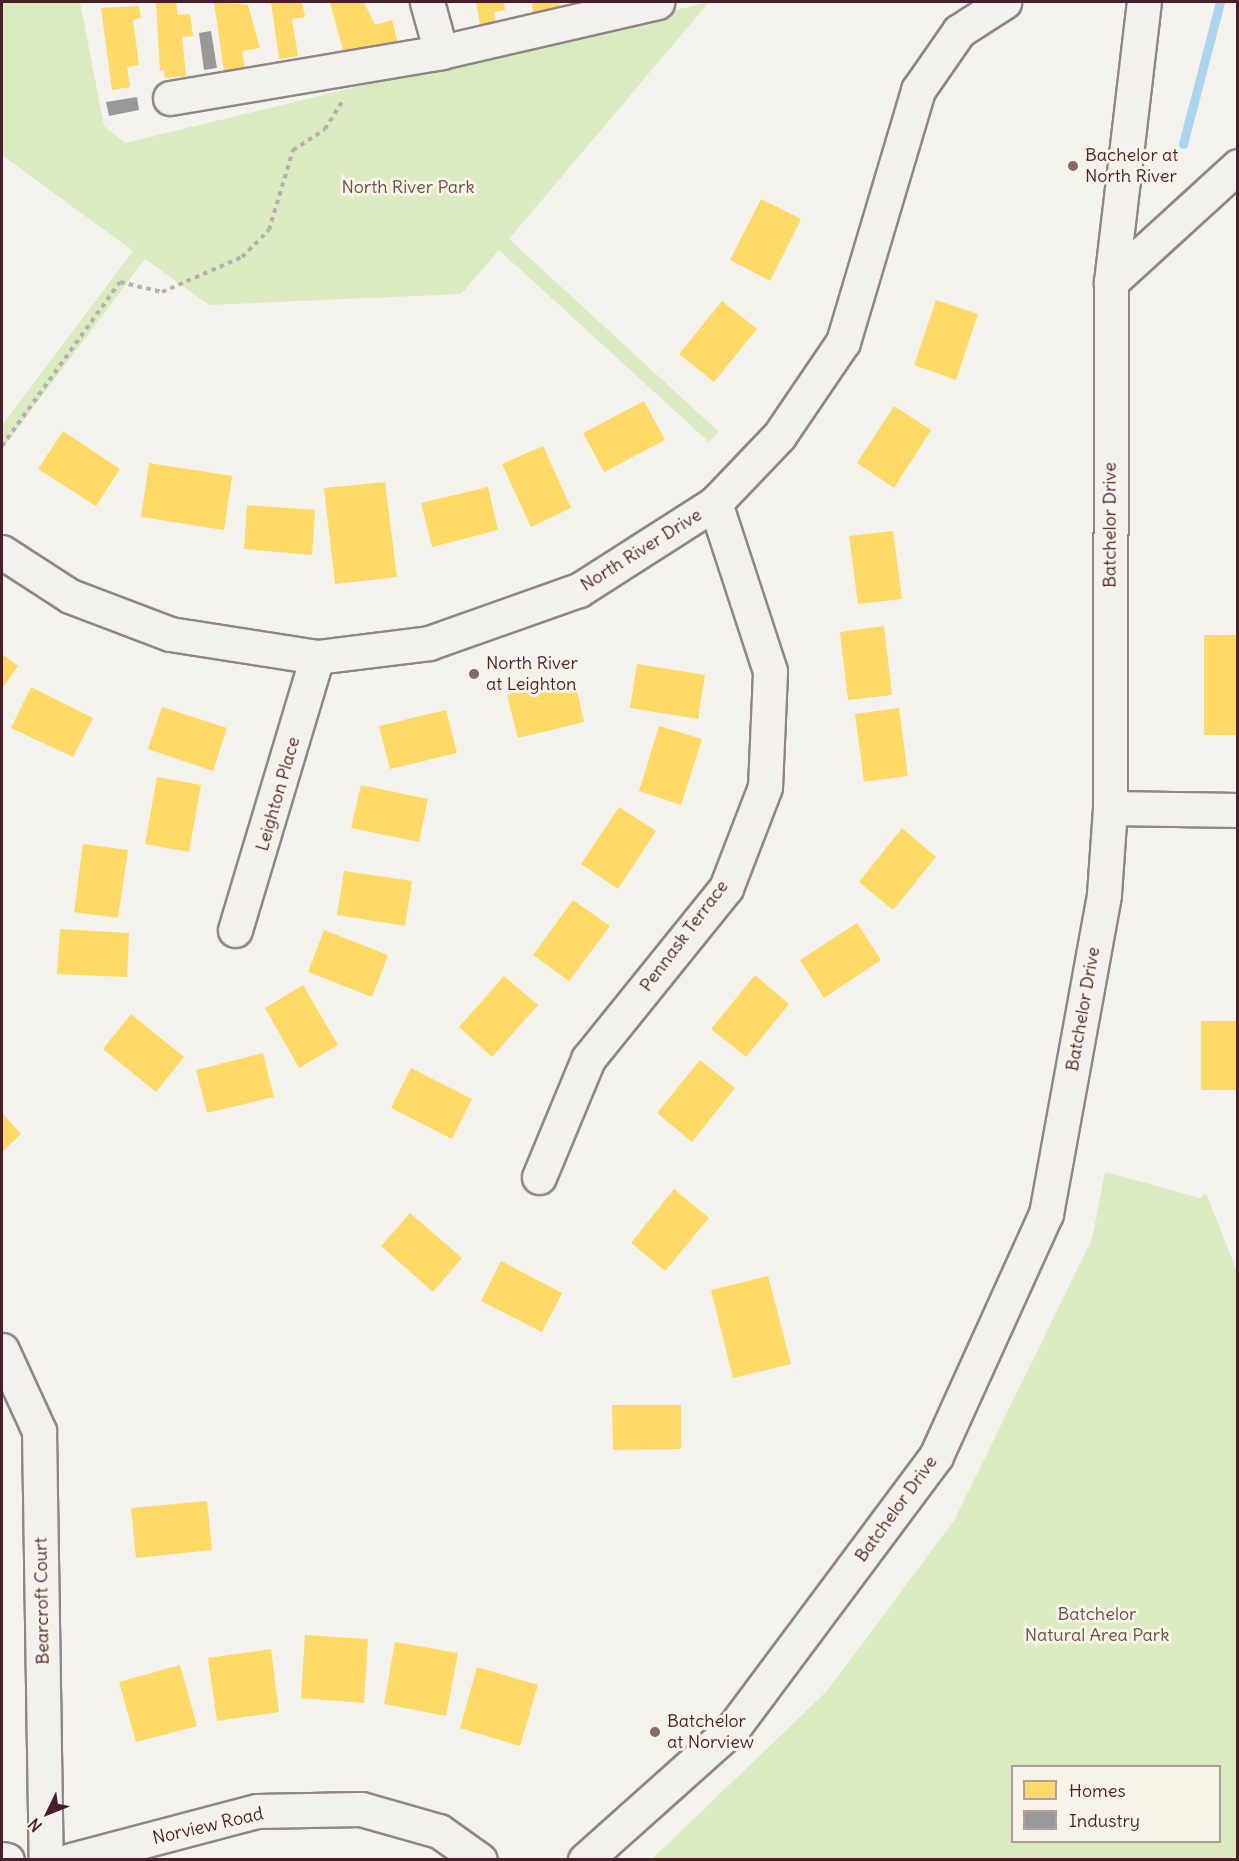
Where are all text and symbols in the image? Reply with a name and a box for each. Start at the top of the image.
place label: Bachelor at North River [1085,145,1178,188]
marker: Bachelor at North River [1066,159,1080,173]
park label: North River Park [341,176,475,198]
street label: Batchelor Drive [1099,462,1121,588]
street label: North River Drive [577,504,705,596]
place label: North River at Leighton [486,653,578,696]
marker: North River at Leighton [467,667,481,681]
street label: Leighton Place [251,734,305,854]
street label: Pennask Terrace [635,876,733,996]
street label: Batchelor Drive [1061,945,1105,1073]
street label: Batchelor Drive [850,1452,942,1566]
street label: Bearcroft Court [30,1537,54,1665]
park label: Batchelor Natural Area Park [1025,1604,1169,1646]
place label: Batchelor at Norview [667,1711,754,1754]
marker: Batchelor at Norview [648,1725,662,1739]
legend [1011,1765,1221,1843]
text: Homes [1069,1779,1126,1802]
north arrow [18,1783,78,1843]
street label: Norview Road [151,1803,265,1849]
text: Industry [1069,1809,1140,1832]
text: N [24,1814,46,1836]

